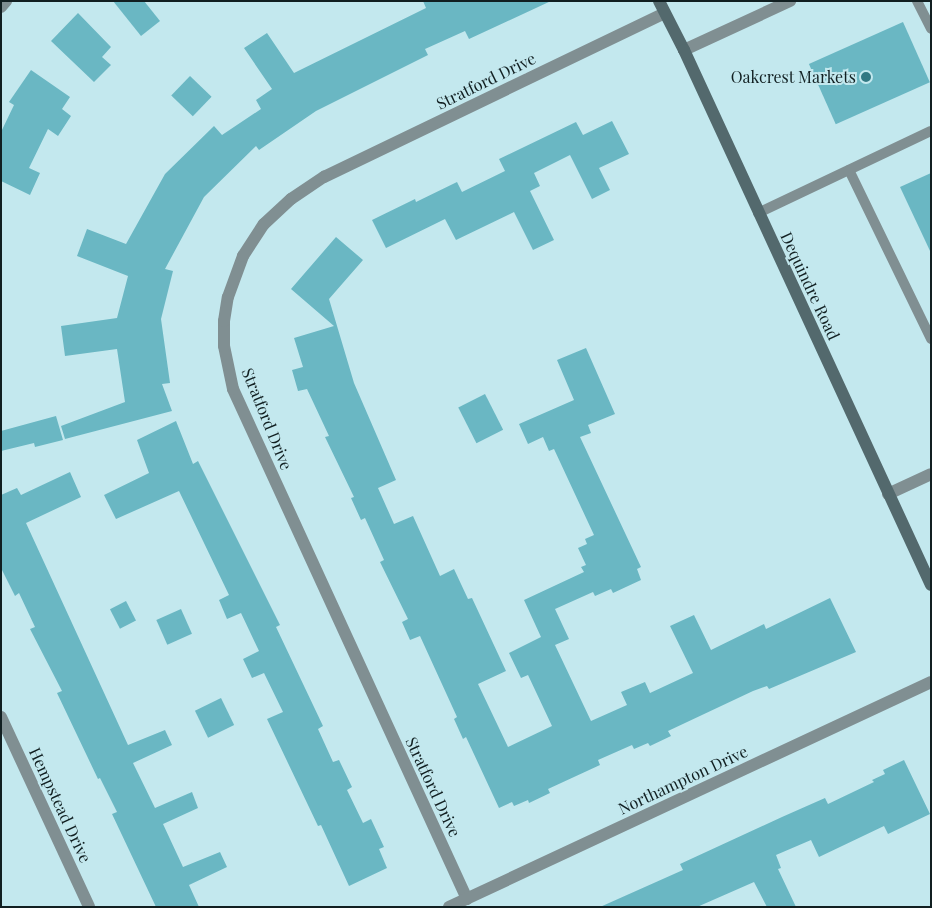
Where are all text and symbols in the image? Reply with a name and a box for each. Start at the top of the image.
street label: Stratford Drive [433,49,539,113]
place label: Oakcrest Markets [730,67,856,87]
marker: Oakcrest Markets [860,71,872,83]
street label: Dequindre Road [777,229,843,343]
street label: Stratford Drive [238,365,296,473]
street label: Stratford Drive [401,734,465,840]
street label: Northampton Drive [615,742,751,818]
street label: Hempstead Drive [25,744,95,866]

